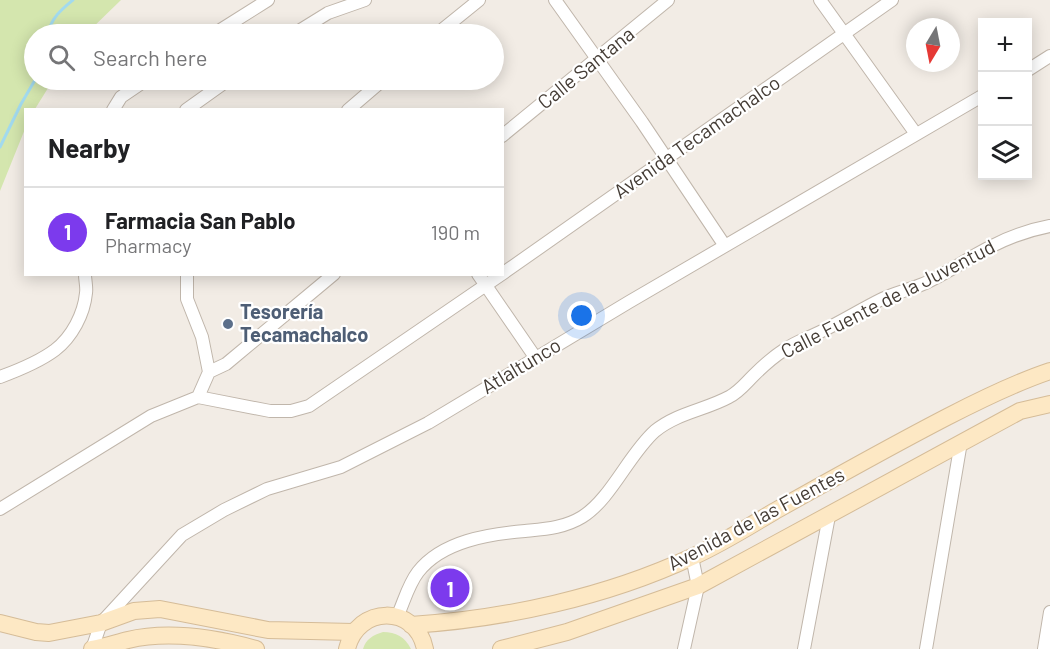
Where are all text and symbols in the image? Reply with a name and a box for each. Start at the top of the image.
north arrow [906,18,960,72]
map controls [978,18,1032,180]
button: + [978,18,1032,72]
street label: Calle Santana [532,21,638,113]
search box [24,24,504,90]
icon: search [45,41,78,74]
text: Search here [93,44,207,70]
street label: Avenida Tecamachalco [609,70,784,203]
button: − [978,72,1032,126]
button: layers [978,126,1032,180]
text: Nearby [48,132,130,163]
text: Farmacia San Pablo [105,207,295,233]
text: 1 [64,220,71,244]
text: 190 m [431,220,480,244]
text: Pharmacy [105,233,191,257]
street label: Calle Fuente de la Juventud [776,234,999,363]
place label: Tesorería Tecamachalco [240,299,368,346]
your location [567,301,596,330]
marker: Tesorería Tecamachalco [221,317,235,331]
street label: Atlaltunco [476,332,565,398]
street label: Avenida de las Fuentes [663,461,848,575]
pin: 1 [430,566,470,610]

